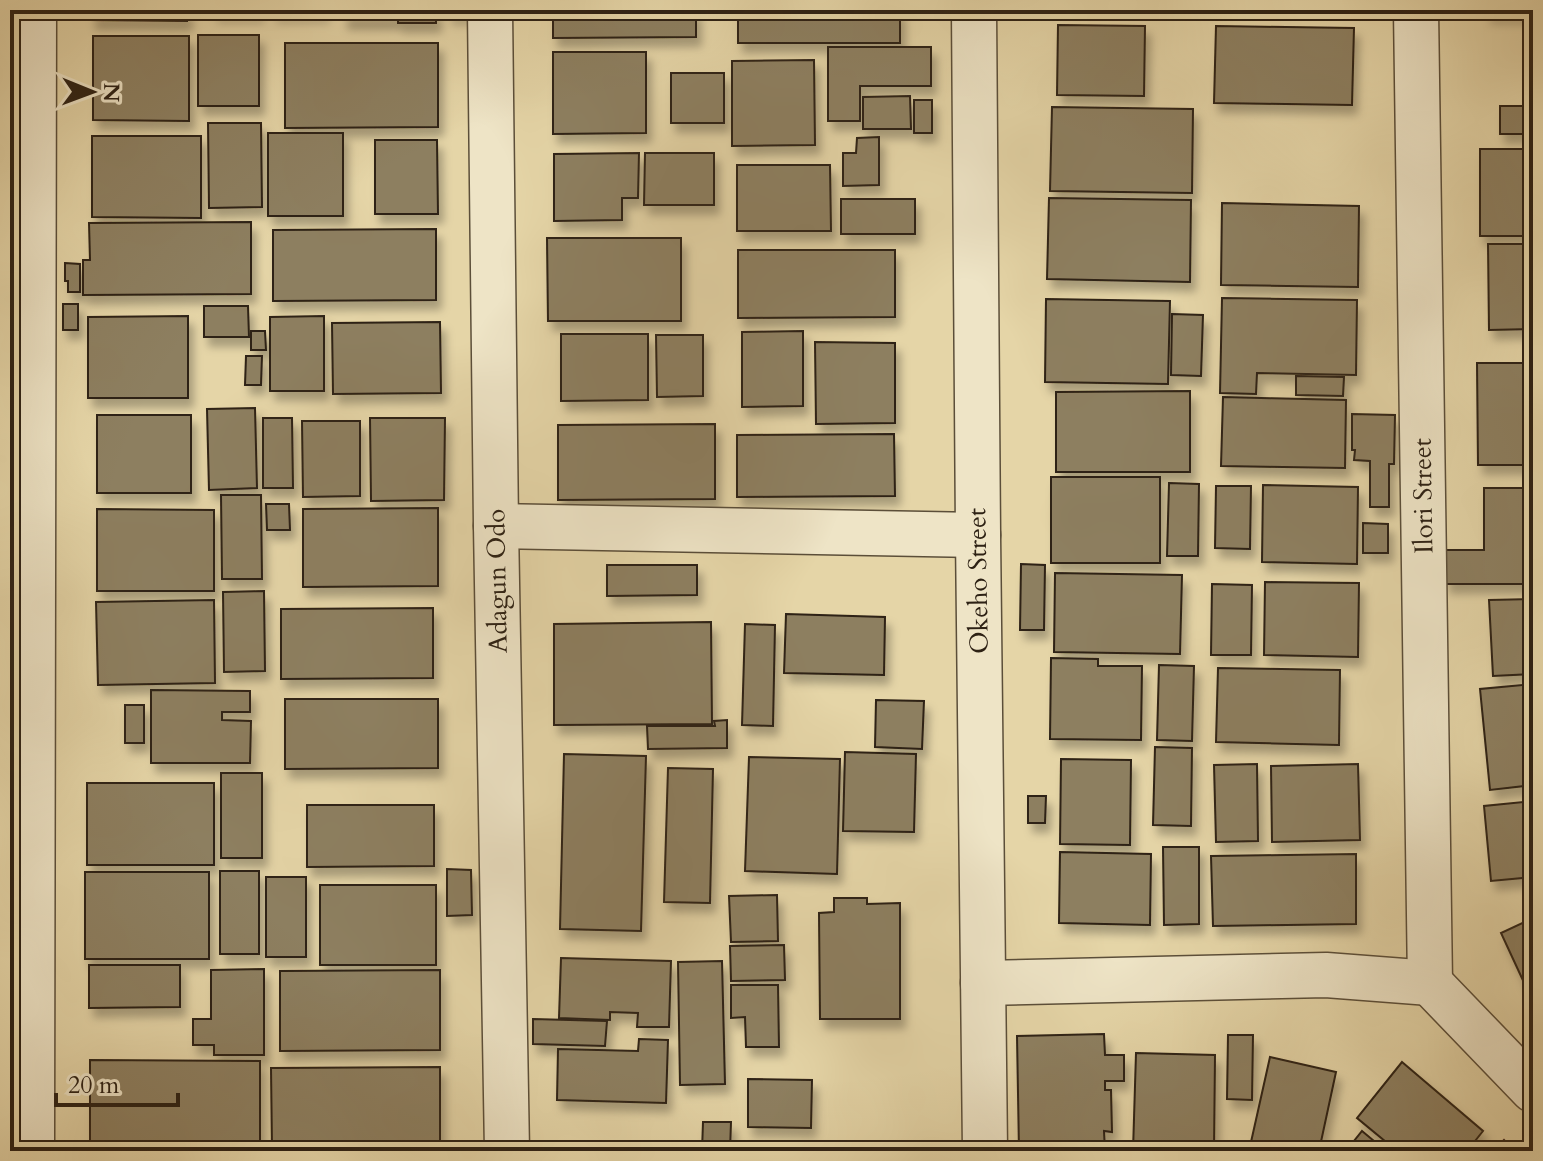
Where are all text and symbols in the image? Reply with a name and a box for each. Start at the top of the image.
north arrow [52,52,132,132]
text: N [96,83,126,102]
street label: Ilori Street [1404,438,1442,554]
street label: Adagun Odo [478,508,516,654]
street label: Okeho Street [959,508,997,654]
scale bar [56,1057,178,1107]
text: 20 m [68,1069,120,1102]

